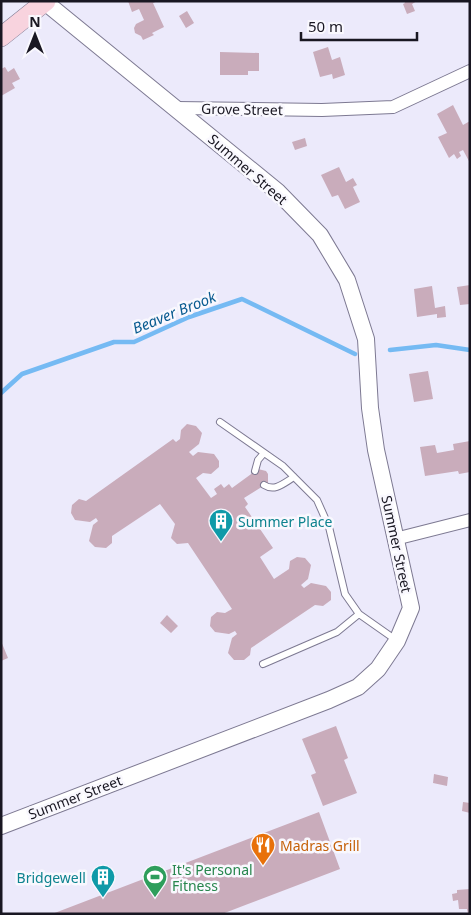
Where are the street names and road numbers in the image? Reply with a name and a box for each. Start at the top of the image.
street label: Grove Street [201,99,283,119]
street label: Summer Street [204,129,292,209]
street label: Summer Street [377,494,417,594]
street label: Summer Street [25,770,125,824]

